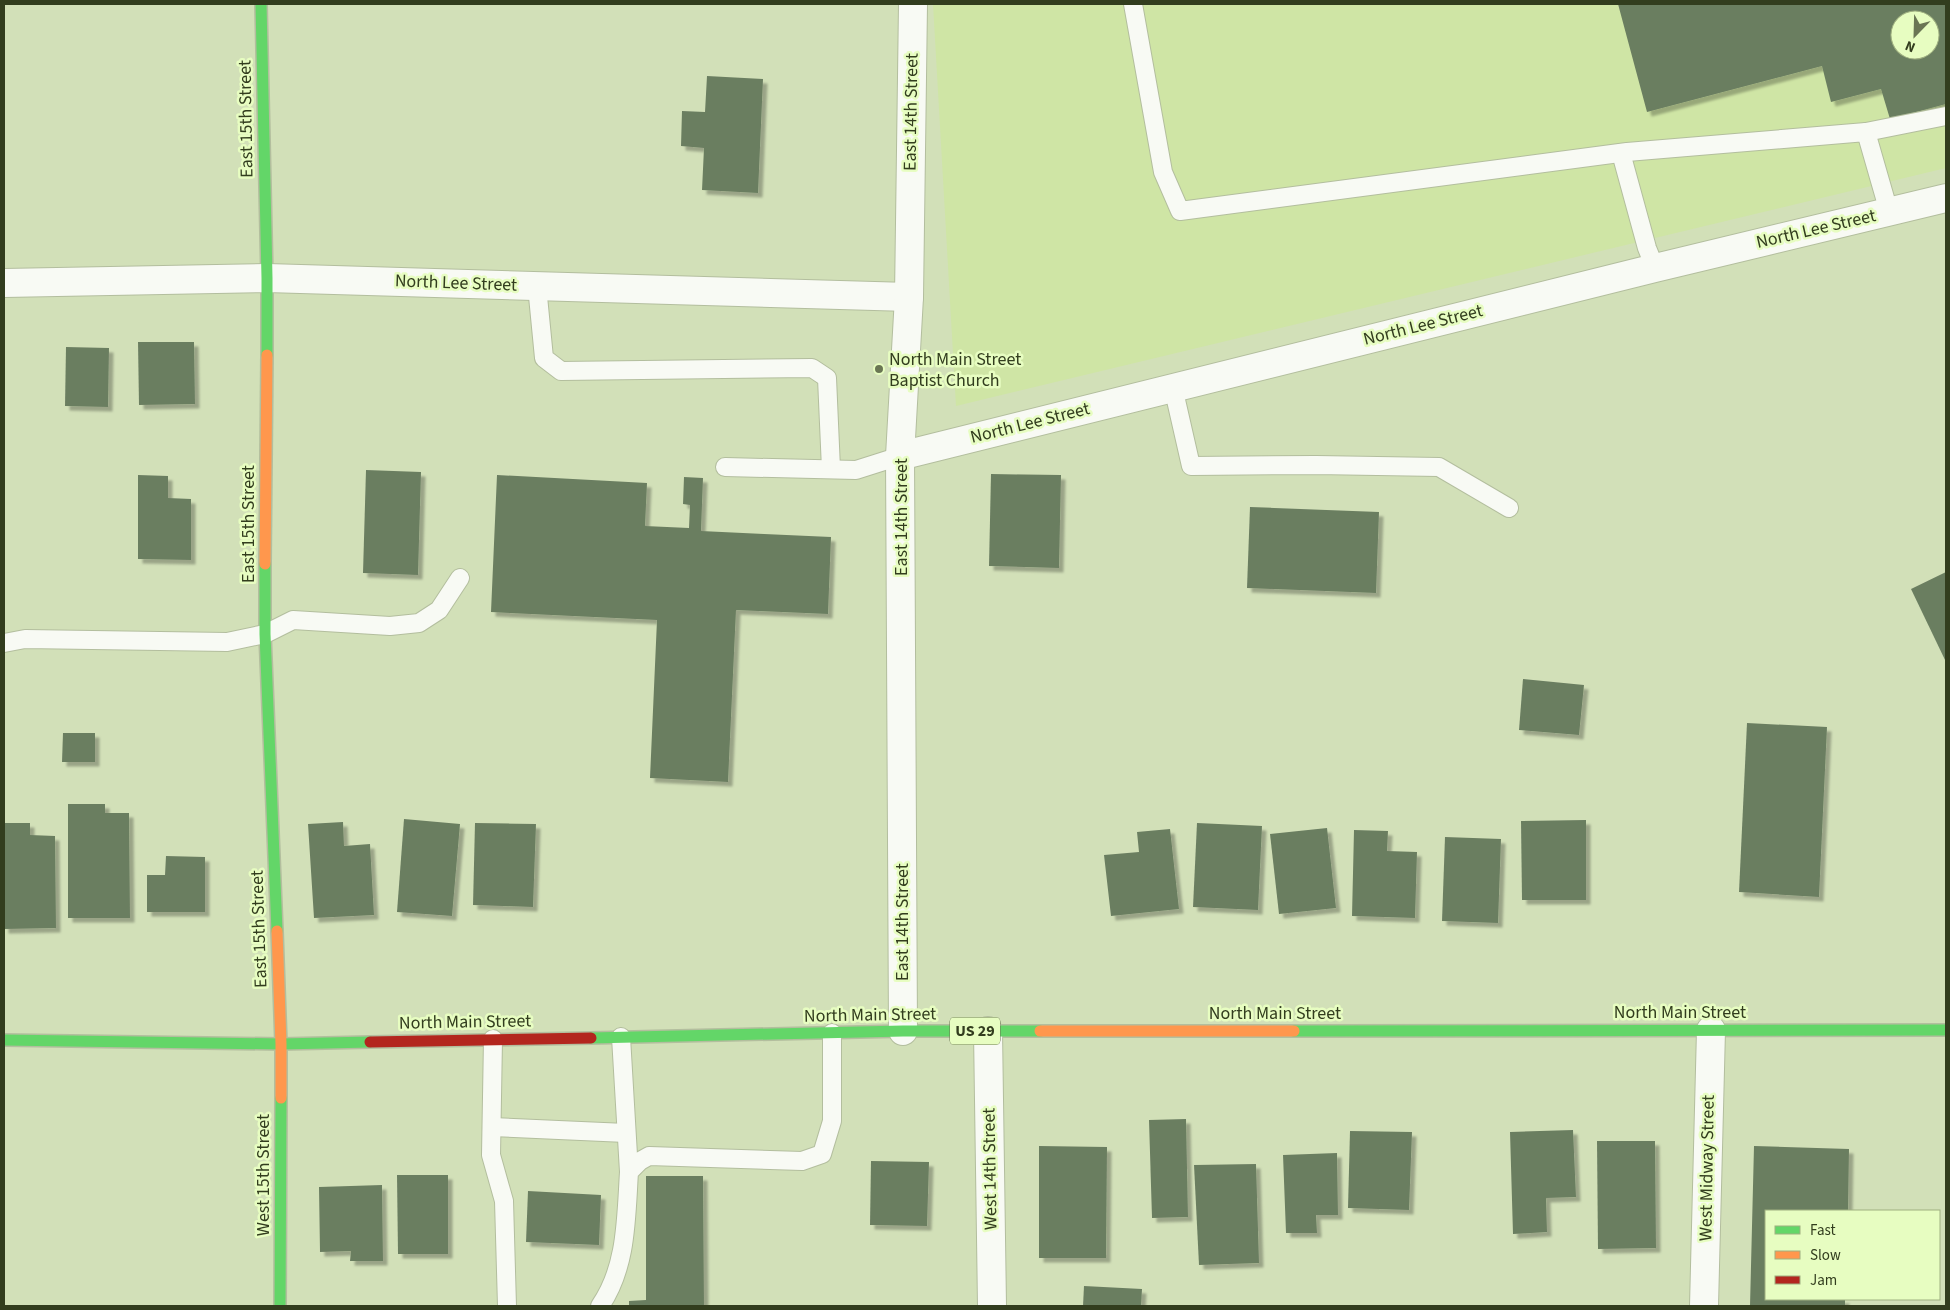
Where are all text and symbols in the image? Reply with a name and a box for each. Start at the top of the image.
north arrow [1890,10,1940,60]
text: N [1902,35,1919,57]
street label: East 14th Street [897,53,925,171]
street label: East 15th Street [232,60,260,178]
street label: North Lee Street [1754,203,1878,255]
street label: North Lee Street [394,268,518,298]
street label: North Lee Street [1361,298,1485,352]
place label: North Main Street Baptist Church [889,347,1021,393]
marker: North Main Street Baptist Church [873,363,885,375]
street label: North Lee Street [968,396,1092,450]
street label: East 14th Street [889,458,914,576]
street label: East 15th Street [236,465,261,583]
street label: East 14th Street [890,863,915,981]
street label: East 15th Street [244,870,274,988]
street label: North Main Street [1614,1000,1746,1025]
street label: North Main Street [804,1001,936,1029]
street label: North Main Street [1209,1001,1341,1026]
street label: North Main Street [399,1008,531,1036]
road number: US 29 [950,1018,1000,1044]
street label: West Midway Street [1693,1095,1721,1241]
street label: West 14th Street [976,1108,1004,1230]
street label: West 15th Street [251,1114,276,1236]
legend [1765,1210,1940,1300]
text: Fast [1810,1220,1836,1241]
text: Slow [1810,1245,1841,1266]
text: Jam [1810,1270,1837,1291]

